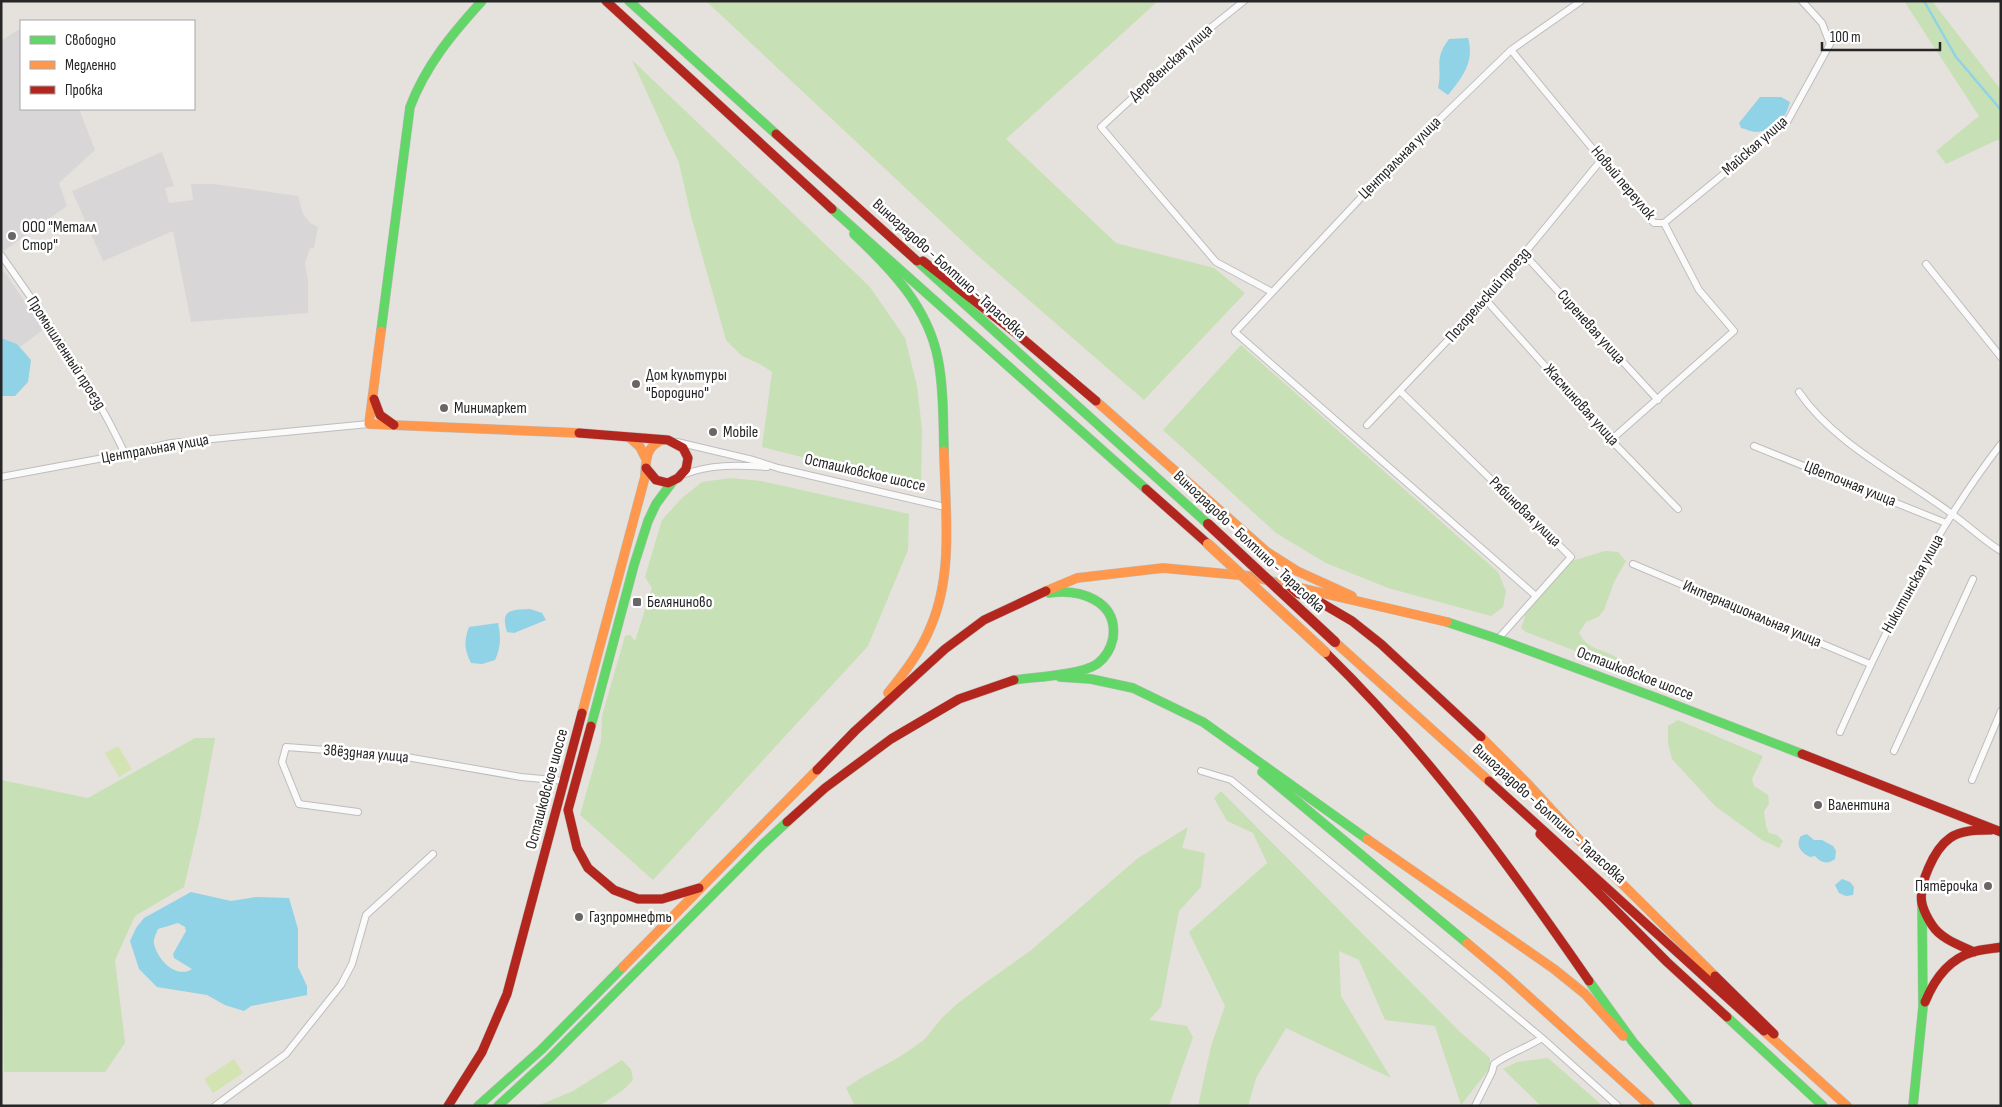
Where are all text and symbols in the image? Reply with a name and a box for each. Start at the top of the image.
legend [20,20,195,110]
scale bar [1822,20,1940,52]
street label: Деревенская улица [1125,21,1217,105]
text: 100 m [1830,28,1861,47]
text: Свободно [65,31,116,50]
text: Медленно [65,56,116,75]
text: Пробка [65,81,103,100]
street label: Майская улица [1718,112,1792,180]
street label: Центральная улица [1355,113,1445,203]
street label: Новый переулок [1587,142,1660,224]
street label: Виноградово - Болтино - Тарасовка [868,195,1030,343]
place label: ООО "Металл Стор" [22,218,97,255]
marker: ООО "Металл Стор" [6,230,18,242]
street label: Погорельский проезд [1442,244,1534,346]
street label: Сиреневая улица [1553,286,1629,368]
street label: Промышленный проезд [22,293,110,413]
street label: Жасминовая улица [1539,360,1623,450]
place label: Дом культуры "Бородино" [646,366,727,403]
marker: Дом культуры "Бородино" [630,378,642,390]
place label: Минимаркет [454,399,527,418]
marker: Минимаркет [438,402,450,414]
place label: Mobile [723,423,758,442]
marker: Mobile [707,426,719,438]
street label: Центральная улица [100,430,210,468]
street label: Осташковское шоссе [803,450,927,496]
street label: Цветочная улица [1801,457,1899,511]
street label: Виноградово - Болтино - Тарасовка [1169,467,1329,617]
street label: Рябиновая улица [1485,473,1565,551]
street label: Никитинская улица [1878,531,1948,637]
street label: Интернациональная улица [1680,576,1824,652]
place label: Беляниново [647,593,712,612]
marker: Беляниново [631,596,643,608]
street label: Осташковское шоссе [1574,643,1696,705]
street label: Осташковское шоссе [522,727,572,851]
street label: Виноградово - Болтино - Тарасовка [1468,740,1630,888]
street label: Звёздная улица [323,741,409,767]
place label: Валентина [1828,796,1890,815]
marker: Валентина [1812,799,1824,811]
place label: Пятёрочка [1915,877,1978,896]
marker: Пятёрочка [1982,880,1994,892]
place label: Газпромнефть [589,908,672,927]
marker: Газпромнефть [573,911,585,923]

